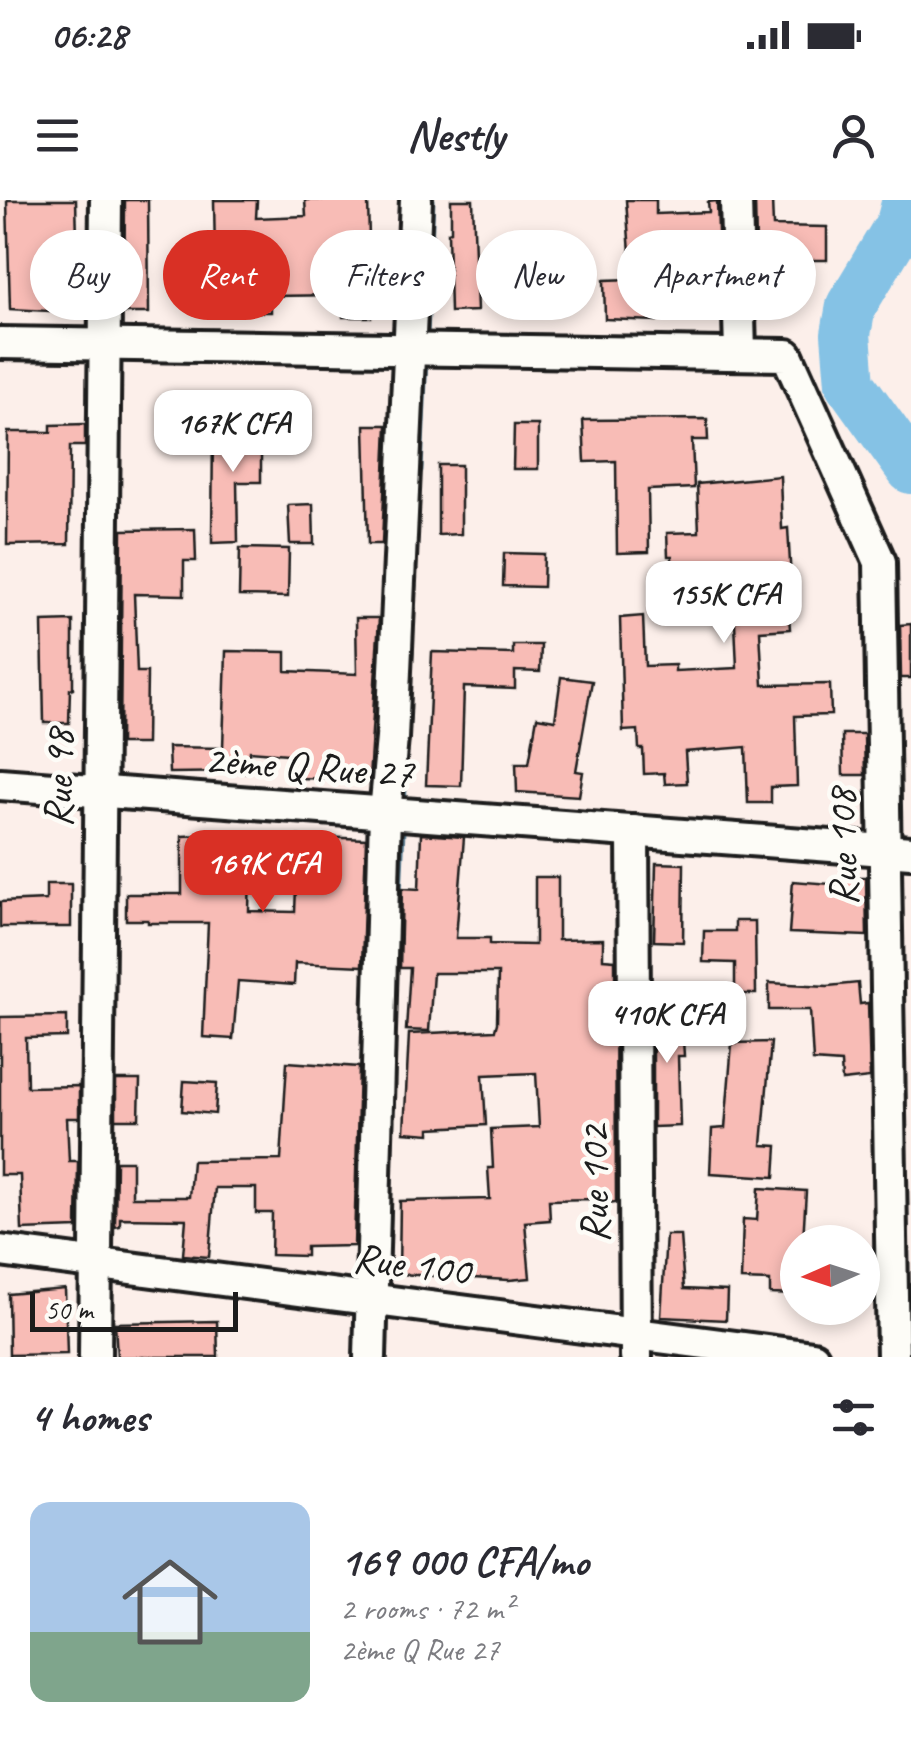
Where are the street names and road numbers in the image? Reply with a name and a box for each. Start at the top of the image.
street label: Rue 98 [31,724,86,828]
street label: 2ème Q Rue 27 [203,733,417,800]
street label: Rue 108 [815,784,870,906]
street label: Rue 102 [568,1122,621,1243]
street label: Rue 100 [350,1231,476,1298]

